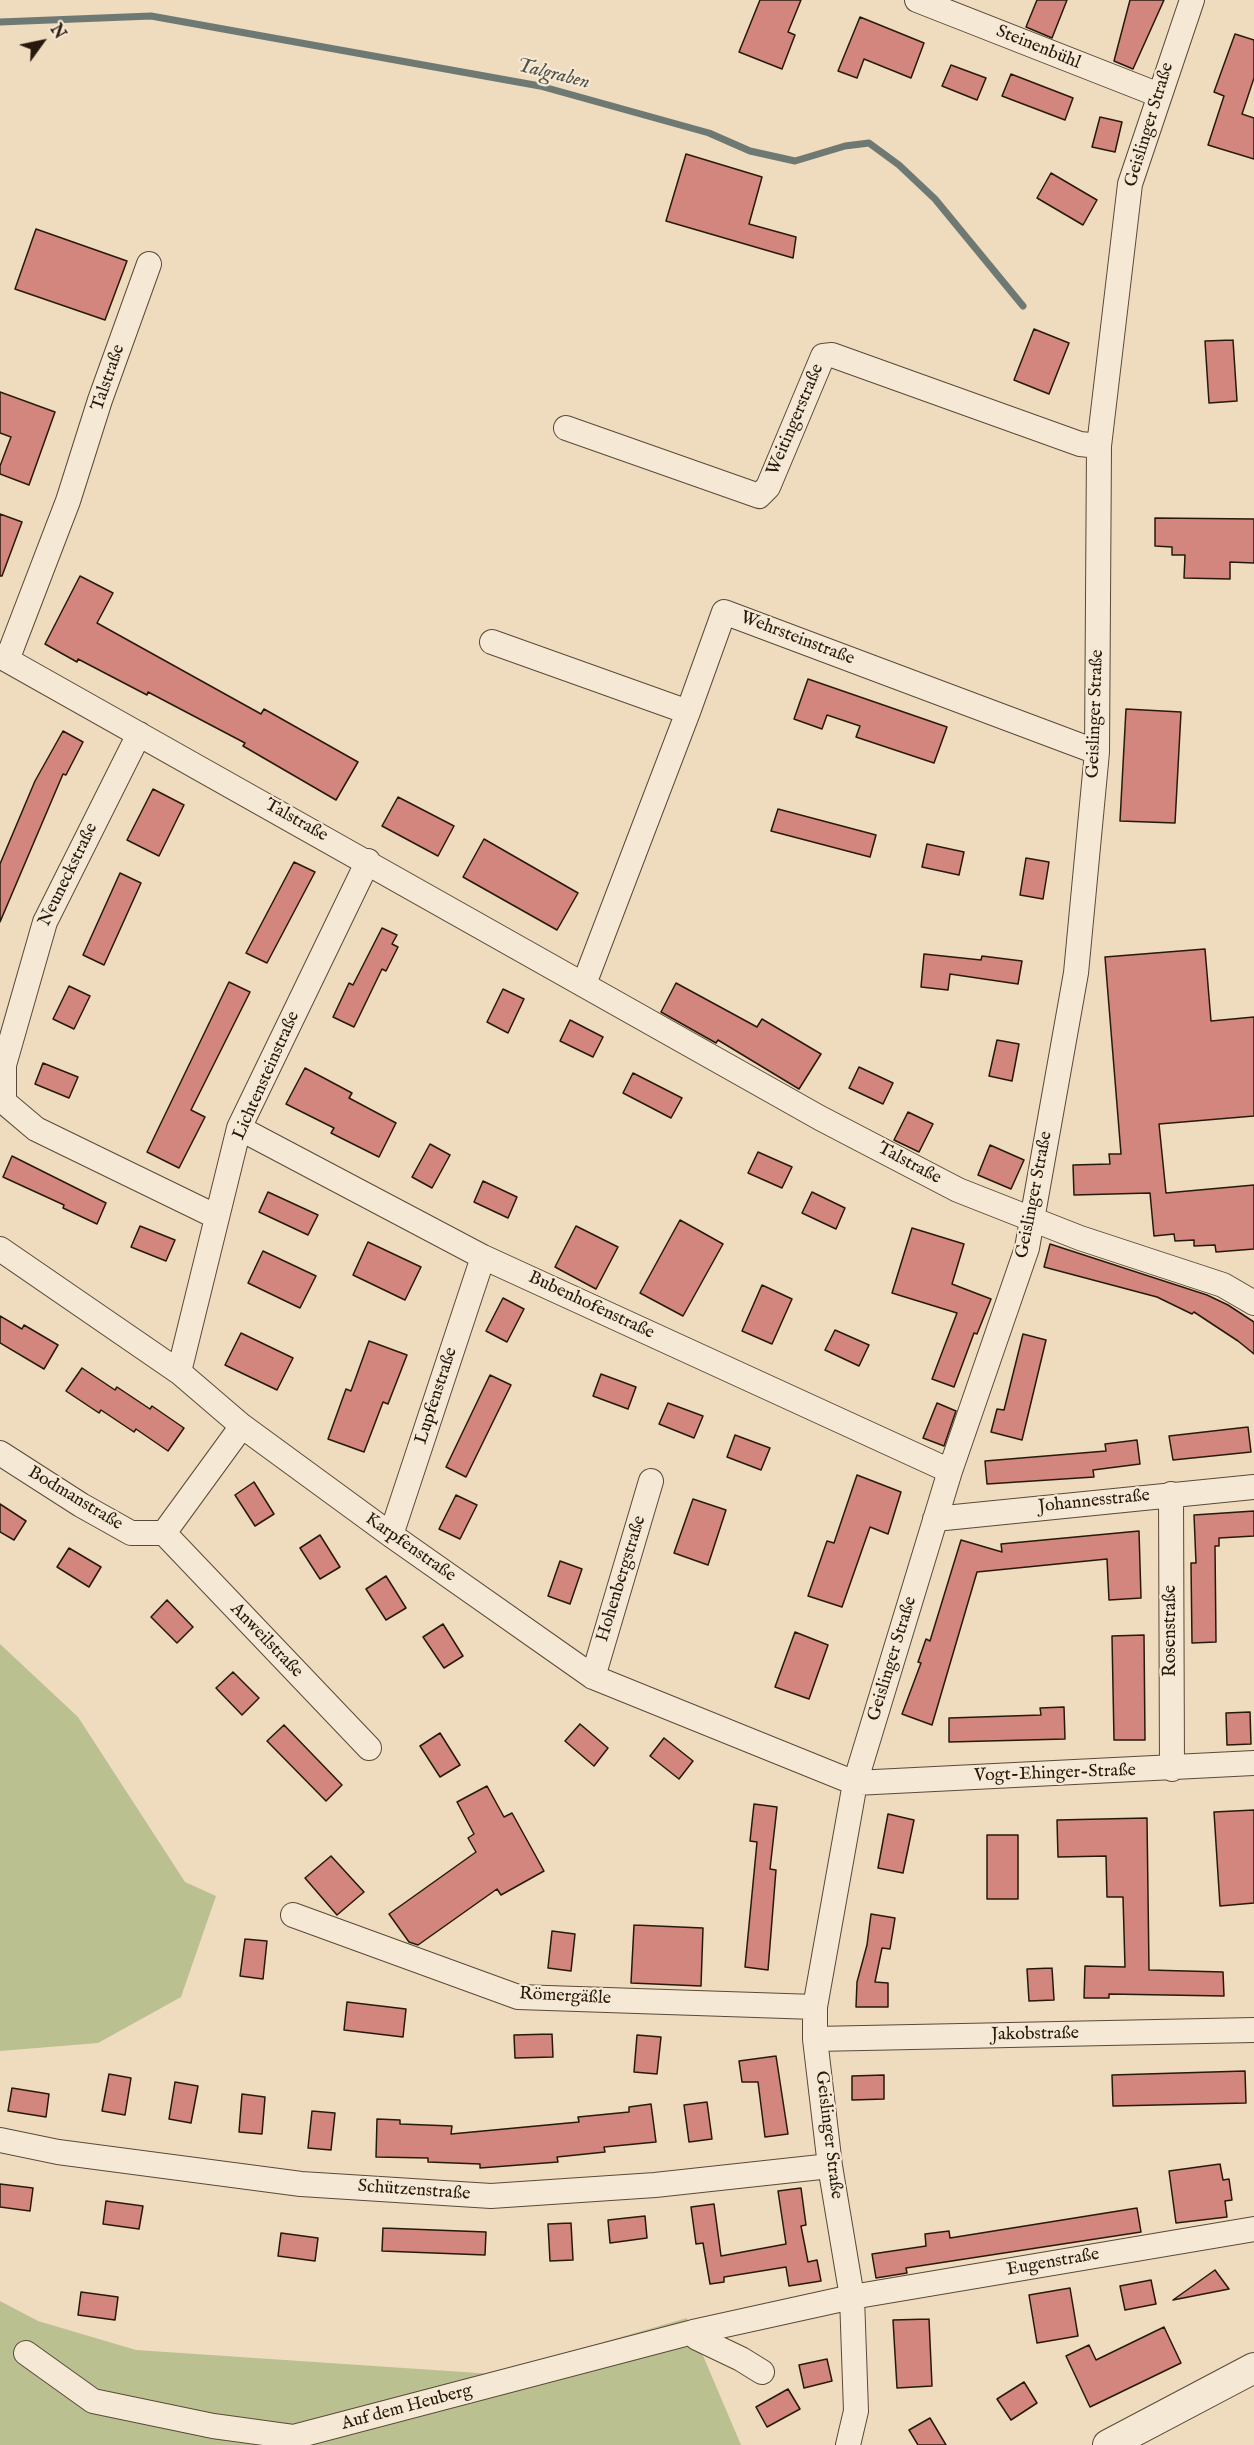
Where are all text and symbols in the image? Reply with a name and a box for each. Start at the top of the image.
north arrow [12,12,72,72]
text: N [45,21,69,43]
street label: Steinenbühl [993,21,1083,75]
water label: Talgraben [514,54,592,96]
street label: Geislinger Straße [1121,60,1179,190]
street label: Talstraße [88,342,130,414]
street label: Weitingerstraße [763,361,829,479]
street label: Wehrsteinstraße [737,607,857,671]
street label: Geislinger Straße [1083,649,1109,779]
street label: Talstraße [261,795,331,847]
street label: Neuneckstraße [35,820,103,930]
street label: Lichtensteinstraße [229,1008,305,1144]
street label: Geislinger Straße [1012,1130,1058,1260]
street label: Talstraße [874,1138,944,1190]
street label: Bubenhofenstraße [525,1267,657,1345]
street label: Lupfenstraße [411,1345,463,1447]
street label: Bodmanstraße [24,1462,126,1536]
street label: Johannesstraße [1037,1485,1151,1519]
street label: Karpfenstraße [360,1509,460,1587]
street label: Hohenbergstraße [593,1513,651,1645]
street label: Rosenstraße [1160,1585,1182,1677]
street label: Geislinger Straße [864,1594,922,1724]
street label: Anweilstraße [225,1599,307,1683]
street label: Vogt-Ehinger-Straße [974,1760,1136,1788]
street label: Römergäßle [519,1984,611,2010]
street label: Jakobstraße [991,2023,1079,2047]
street label: Geislinger Straße [809,2070,847,2200]
street label: Schützenstraße [357,2176,471,2206]
street label: Eugenstraße [1005,2244,1101,2282]
street label: Auf dem Heuberg [339,2380,475,2436]

